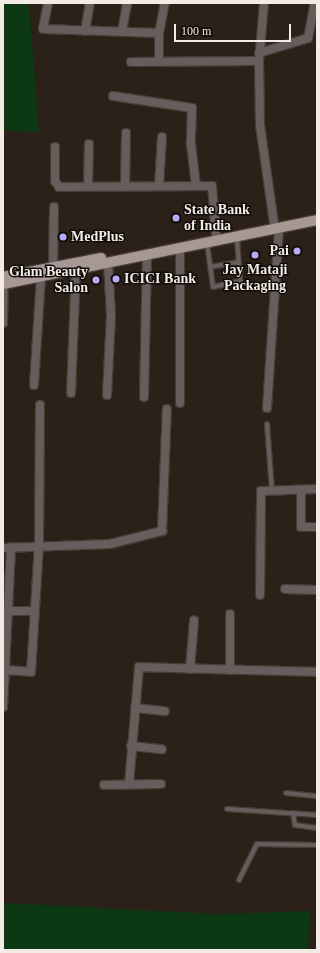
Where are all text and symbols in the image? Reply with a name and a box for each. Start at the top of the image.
scale bar [176,16,293,42]
text: 100 m [181,24,211,38]
place label: State Bank of India [184,202,250,234]
marker: State Bank of India [171,213,181,223]
place label: MedPlus [71,229,124,245]
marker: MedPlus [58,232,68,242]
place label: Pai [270,243,289,259]
marker: Pai [292,246,302,256]
marker: Jay Mataji Packaging [250,250,260,260]
place label: Jay Mataji Packaging [223,262,287,294]
place label: Glam Beauty Salon [9,264,88,296]
place label: ICICI Bank [124,271,196,287]
marker: ICICI Bank [111,274,121,284]
marker: Glam Beauty Salon [91,275,101,285]

